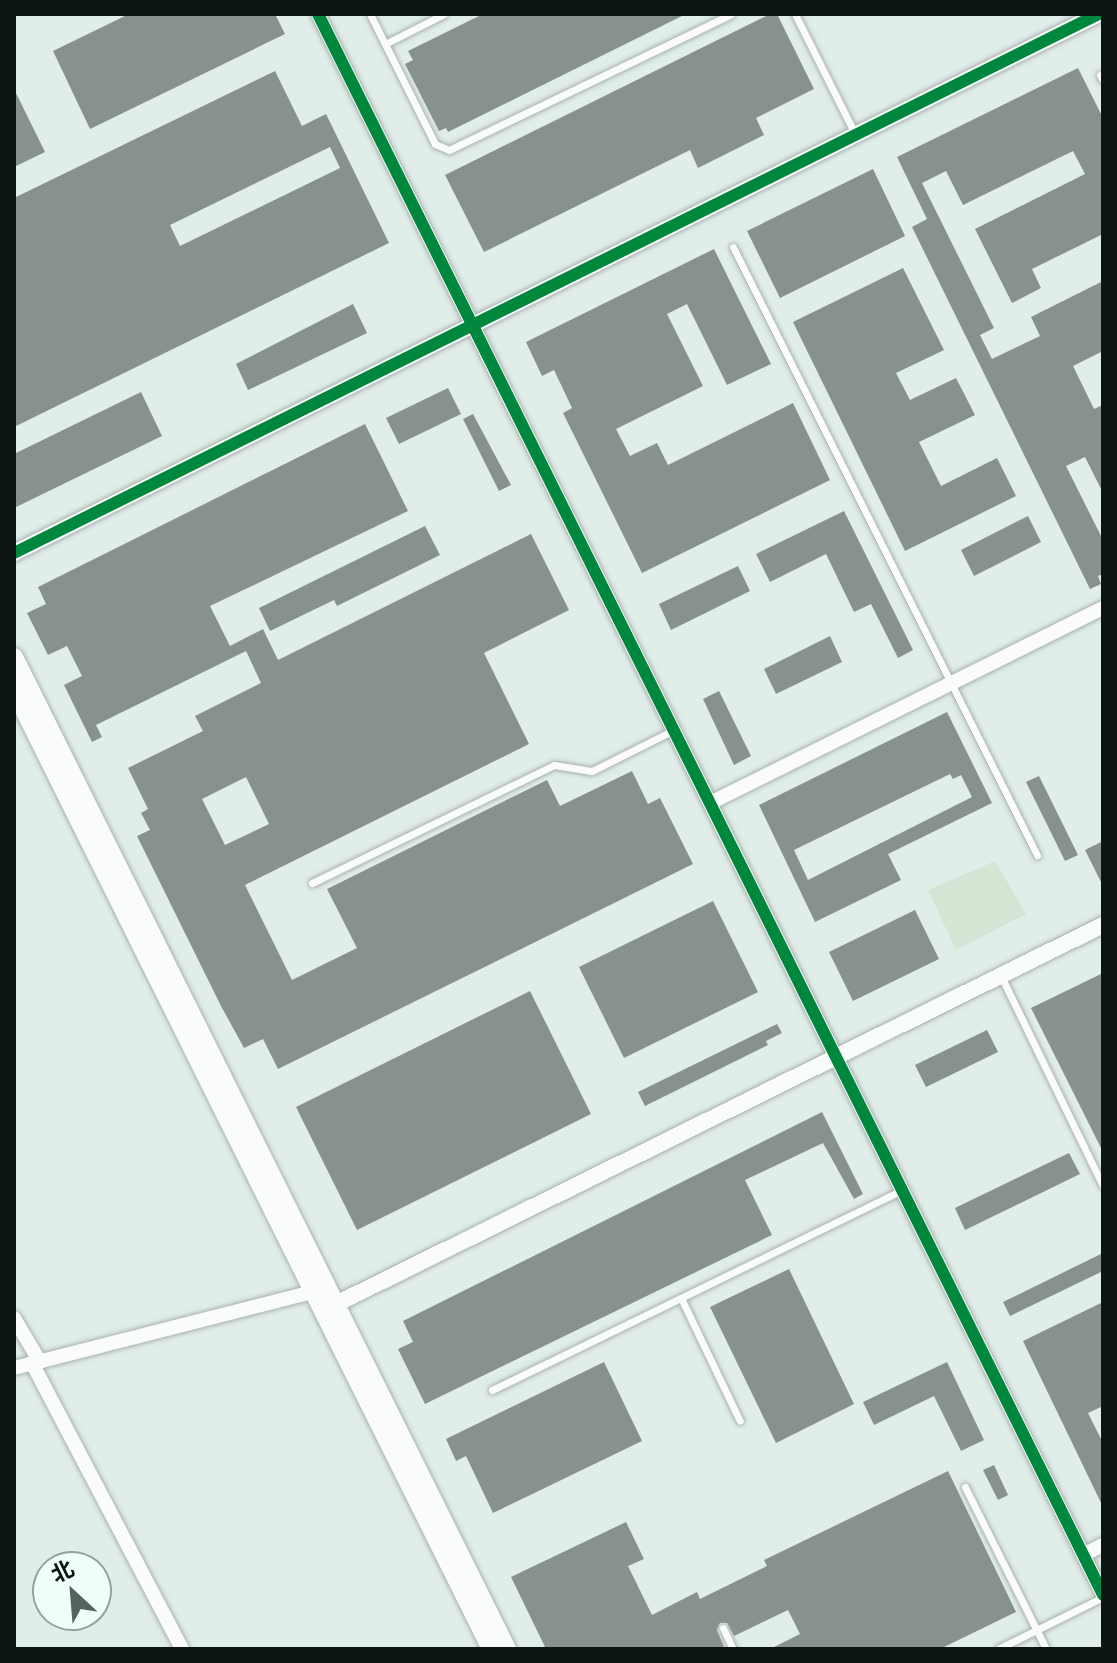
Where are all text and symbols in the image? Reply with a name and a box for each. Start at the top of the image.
north arrow [32,1551,112,1631]
text: 北 [46,1554,78,1589]

